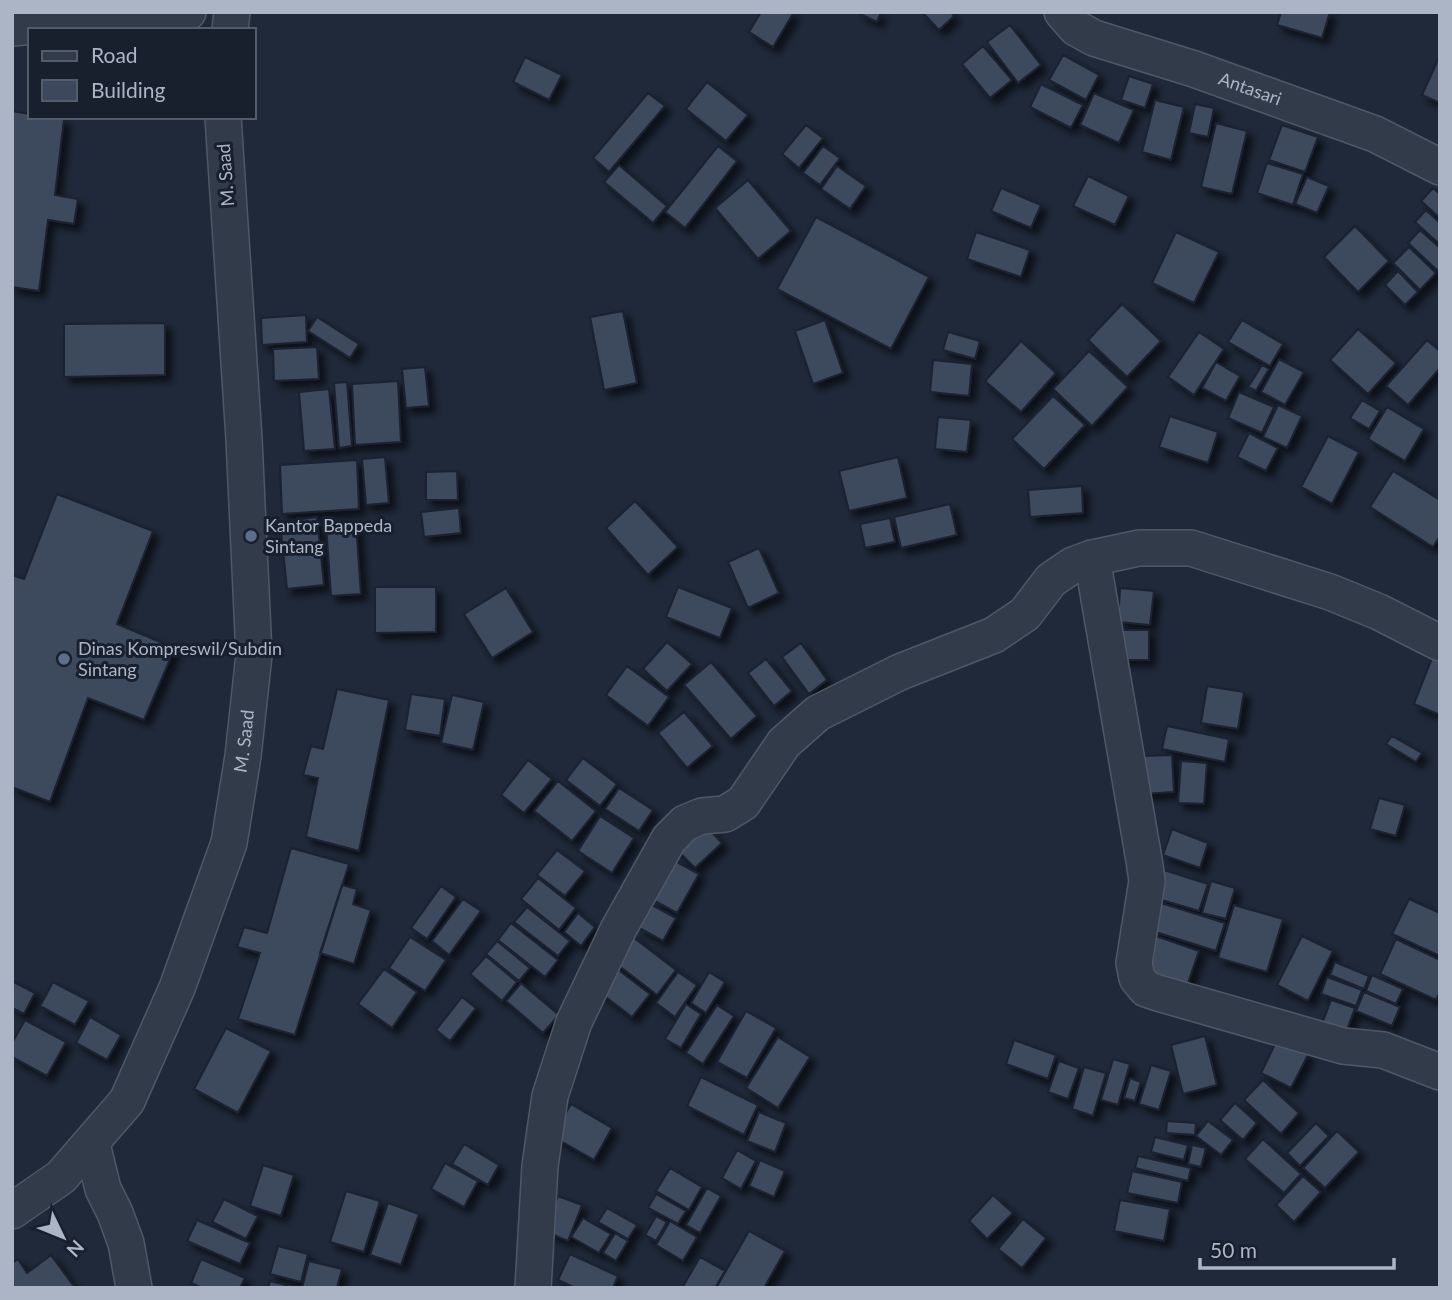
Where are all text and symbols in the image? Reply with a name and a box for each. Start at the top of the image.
legend [28,28,256,119]
text: Road [91,42,138,67]
street label: Antasari [1216,67,1285,110]
text: Building [91,77,166,102]
street label: M. Saad [212,143,238,207]
place label: Kantor Bappeda Sintang [265,514,392,557]
marker: Kantor Bappeda Sintang [243,528,259,544]
place label: Dinas Kompreswil/Subdin Sintang [78,637,282,680]
marker: Dinas Kompreswil/Subdin Sintang [56,651,72,667]
street label: M. Saad [229,708,258,774]
north arrow [28,1202,98,1272]
scale bar [1200,1226,1394,1270]
text: N [62,1236,89,1262]
text: 50 m [1210,1237,1257,1262]

